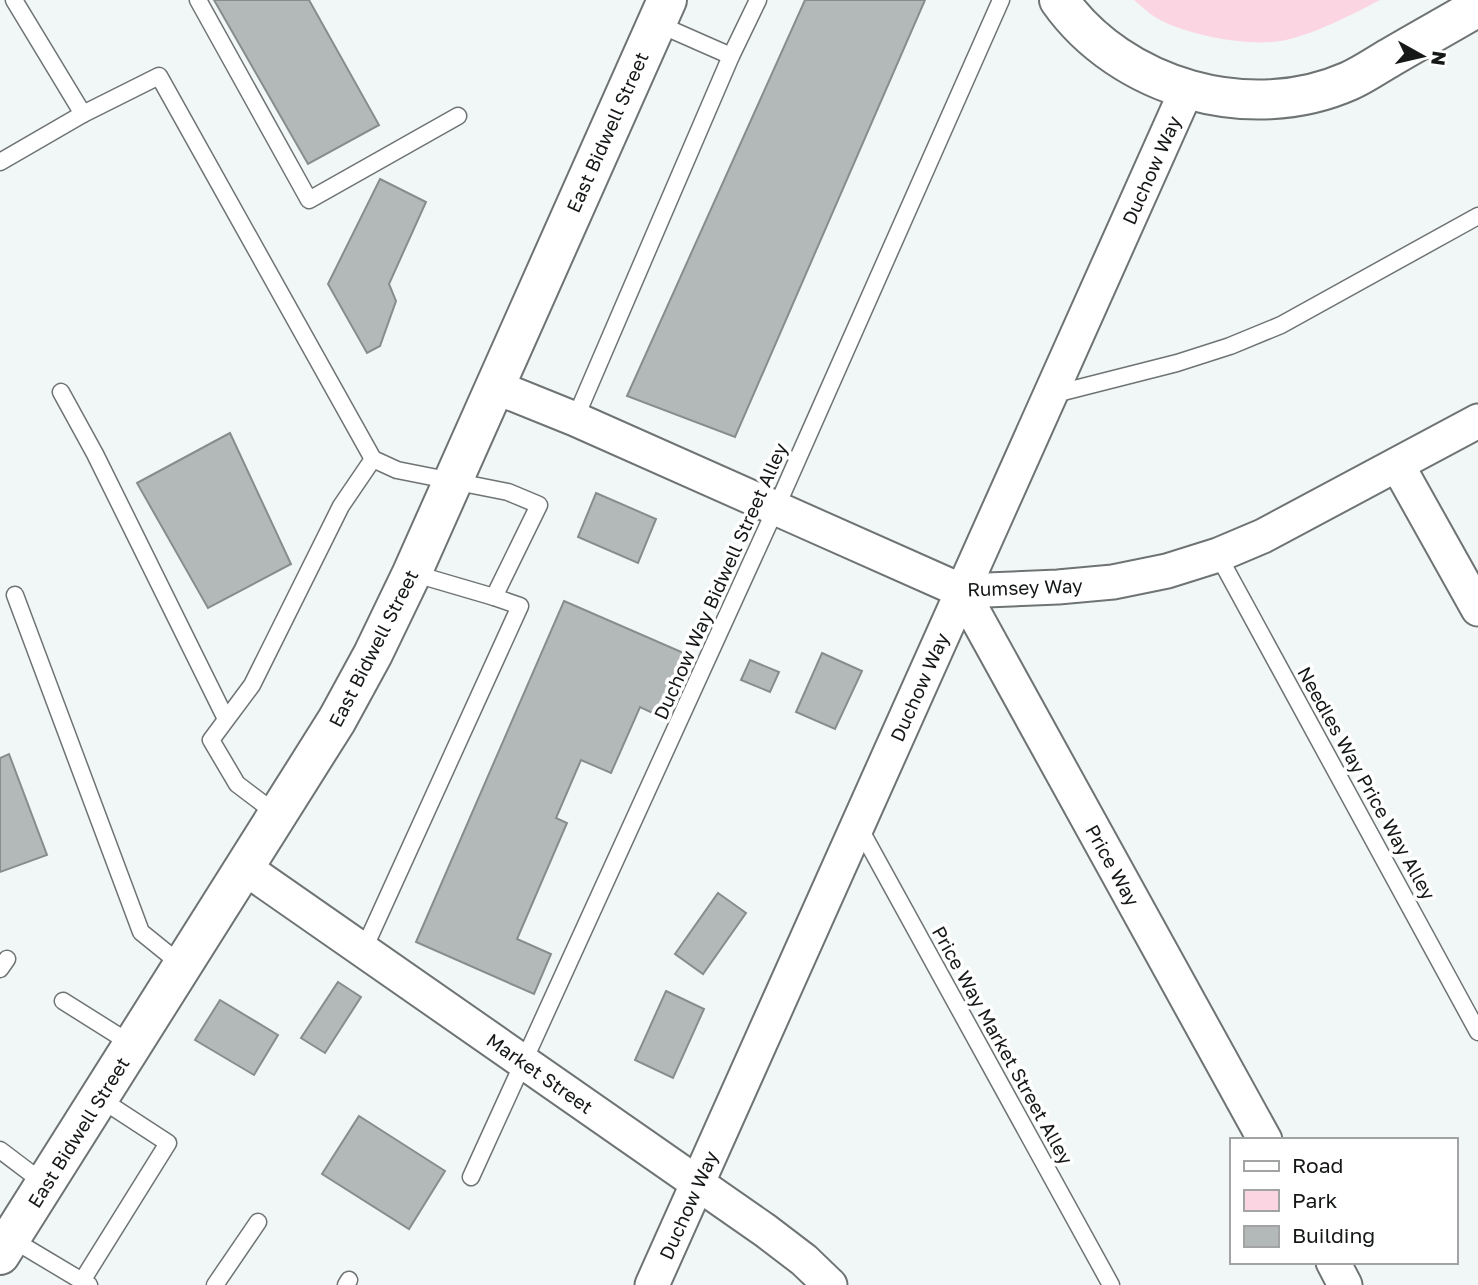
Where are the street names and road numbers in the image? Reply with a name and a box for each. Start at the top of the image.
street label: East Bidwell Street [561,48,653,216]
street label: Duchow Way [1117,112,1185,228]
street label: Duchow Way Bidwell Street Alley [648,439,792,723]
street label: East Bidwell Street [323,566,423,730]
street label: Rumsey Way [967,573,1083,601]
street label: Duchow Way [885,629,953,745]
street label: Needles Way Price Way Alley [1293,662,1441,904]
street label: Price Way [1081,820,1145,910]
street label: Price Way Market Street Alley [928,922,1078,1169]
street label: Market Street [482,1028,598,1118]
street label: East Bidwell Street [22,1052,134,1212]
street label: Duchow Way [654,1147,722,1263]

